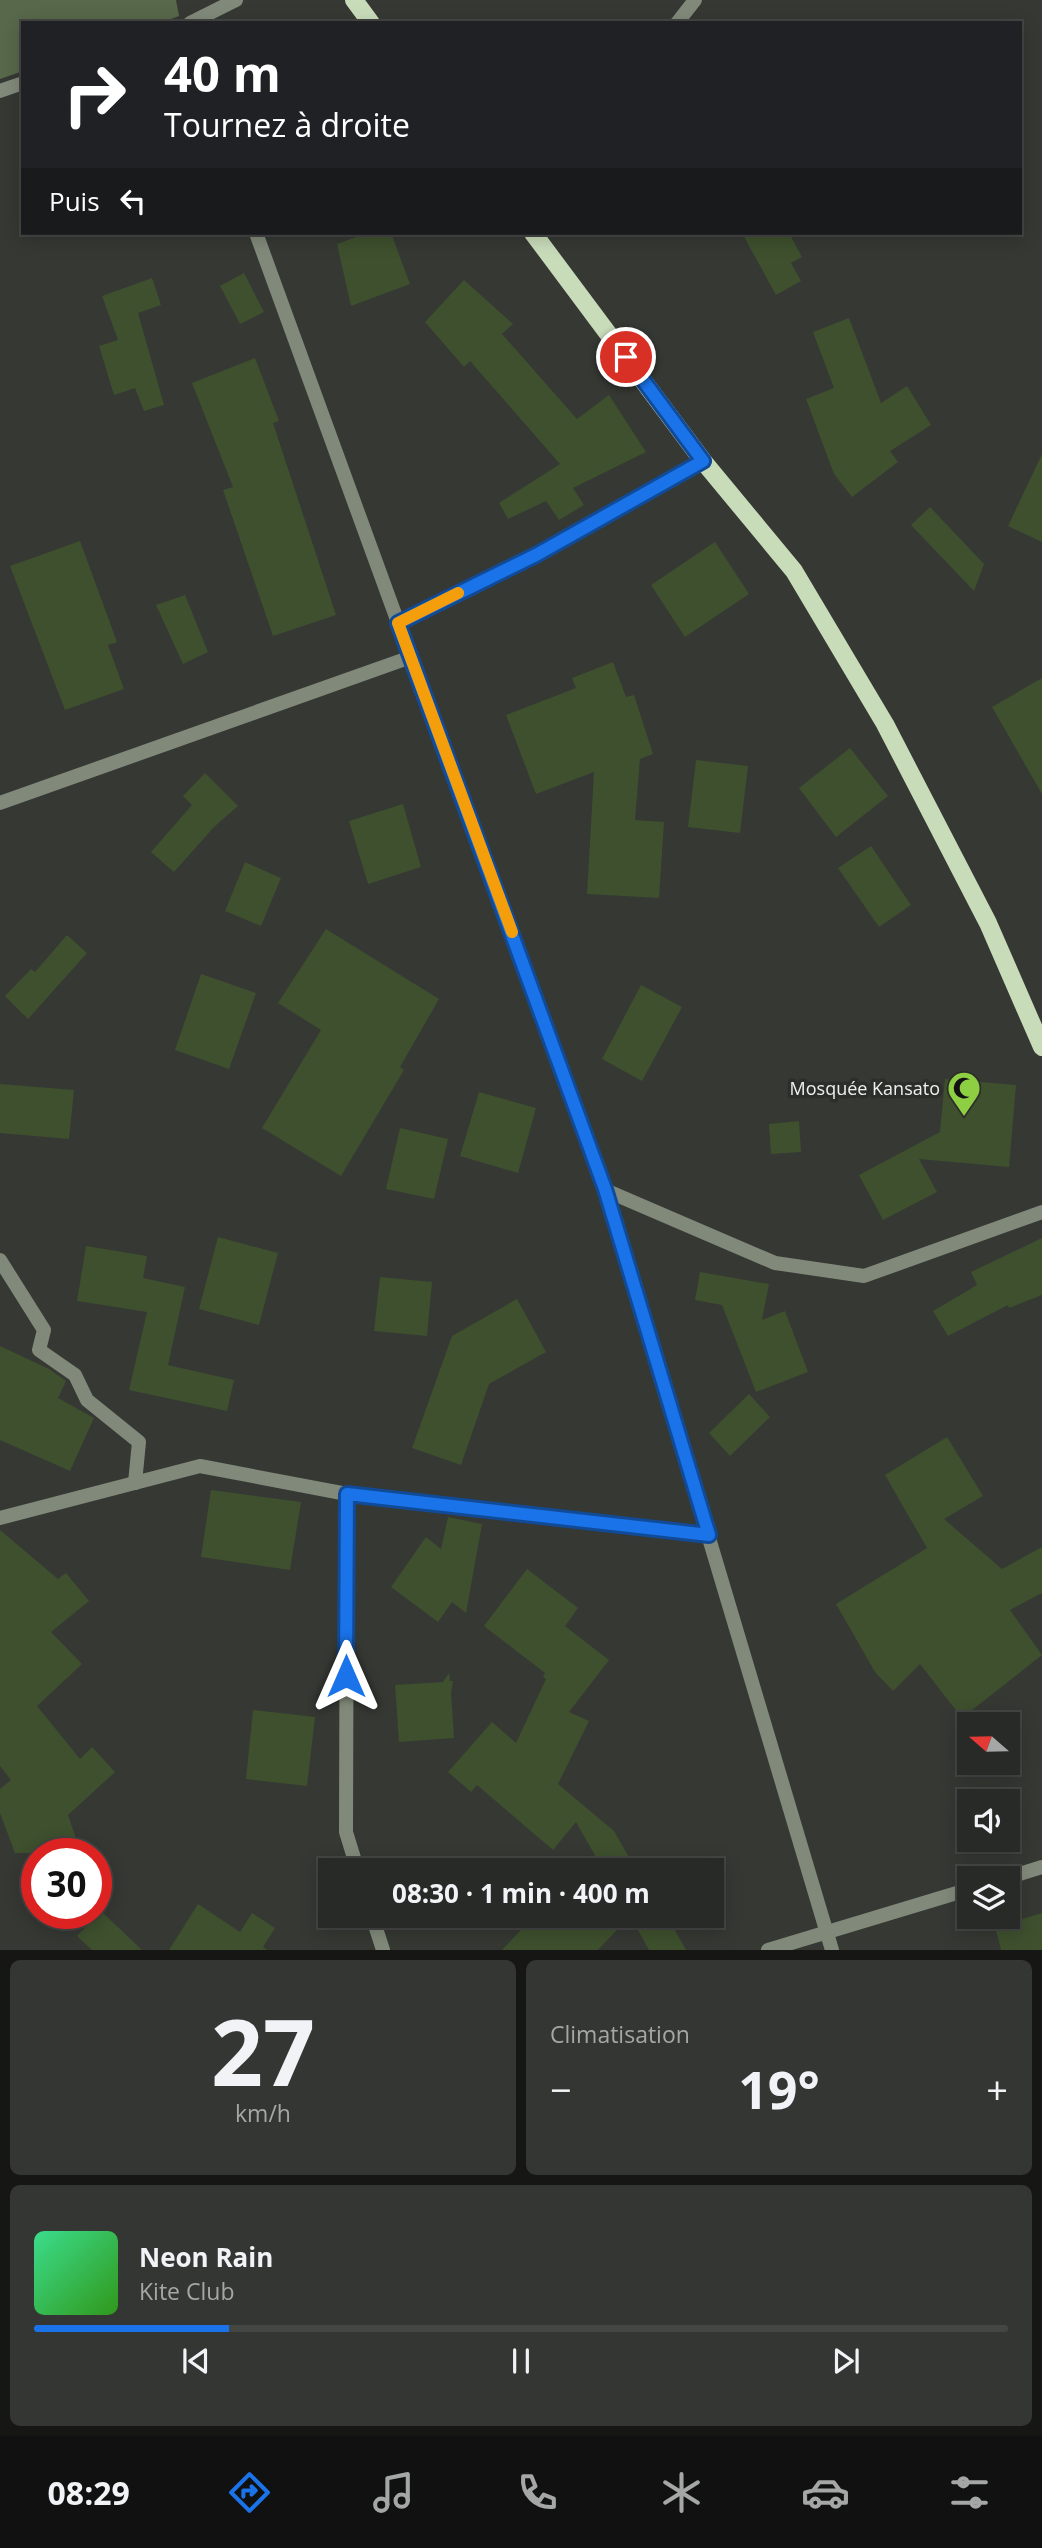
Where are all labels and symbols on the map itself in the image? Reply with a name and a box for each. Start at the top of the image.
pin [596,327,656,387]
mosque icon: Mosquée Kansato [945,1069,983,1118]
place label: Mosquée Kansato [790,1076,940,1100]
position arrow [309,1639,383,1713]
north arrow [957,1712,1020,1774]
speed limit sign: 30 [21,1838,112,1929]

